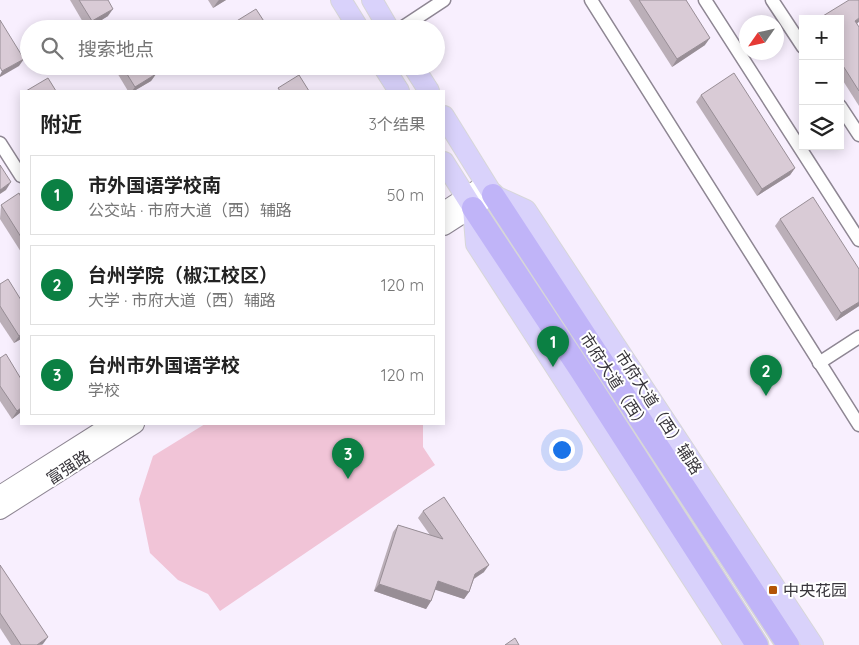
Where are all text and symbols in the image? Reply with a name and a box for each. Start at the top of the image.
north arrow [739,15,784,60]
map controls [799,15,844,150]
button: + [799,15,844,60]
search box [20,20,445,75]
icon: search [38,34,66,62]
text: 搜索地点 [78,37,154,61]
button: − [799,60,844,105]
button: layers [799,105,844,150]
text: 附近 [40,111,82,137]
text: 3个结果 [369,114,425,134]
text: 市外国语学校南 [88,173,221,197]
text: 1 [54,185,60,205]
text: 50 m [387,185,424,205]
text: 公交站 · 市府大道（西）辅路 [88,200,292,220]
text: 台州学院（椒江校区） [88,263,278,287]
text: 2 [52,275,62,295]
text: 120 m [381,275,424,295]
text: 大学 · 市府大道（西）辅路 [88,290,276,310]
pin: 1 [537,326,569,367]
street label: 市府大道（西） [576,329,654,433]
street label: 市府大道（西）辅路 [611,346,707,478]
text: 台州市外国语学校 [88,353,240,377]
pin: 2 [750,355,782,396]
text: 3 [53,365,61,385]
text: 120 m [381,365,424,385]
text: 学校 [88,380,120,400]
your location [549,437,575,463]
pin: 3 [332,438,364,479]
street label: 富强路 [42,446,94,488]
place label: 中央花园 [783,580,847,600]
marker: 中央花园 [767,584,779,596]

